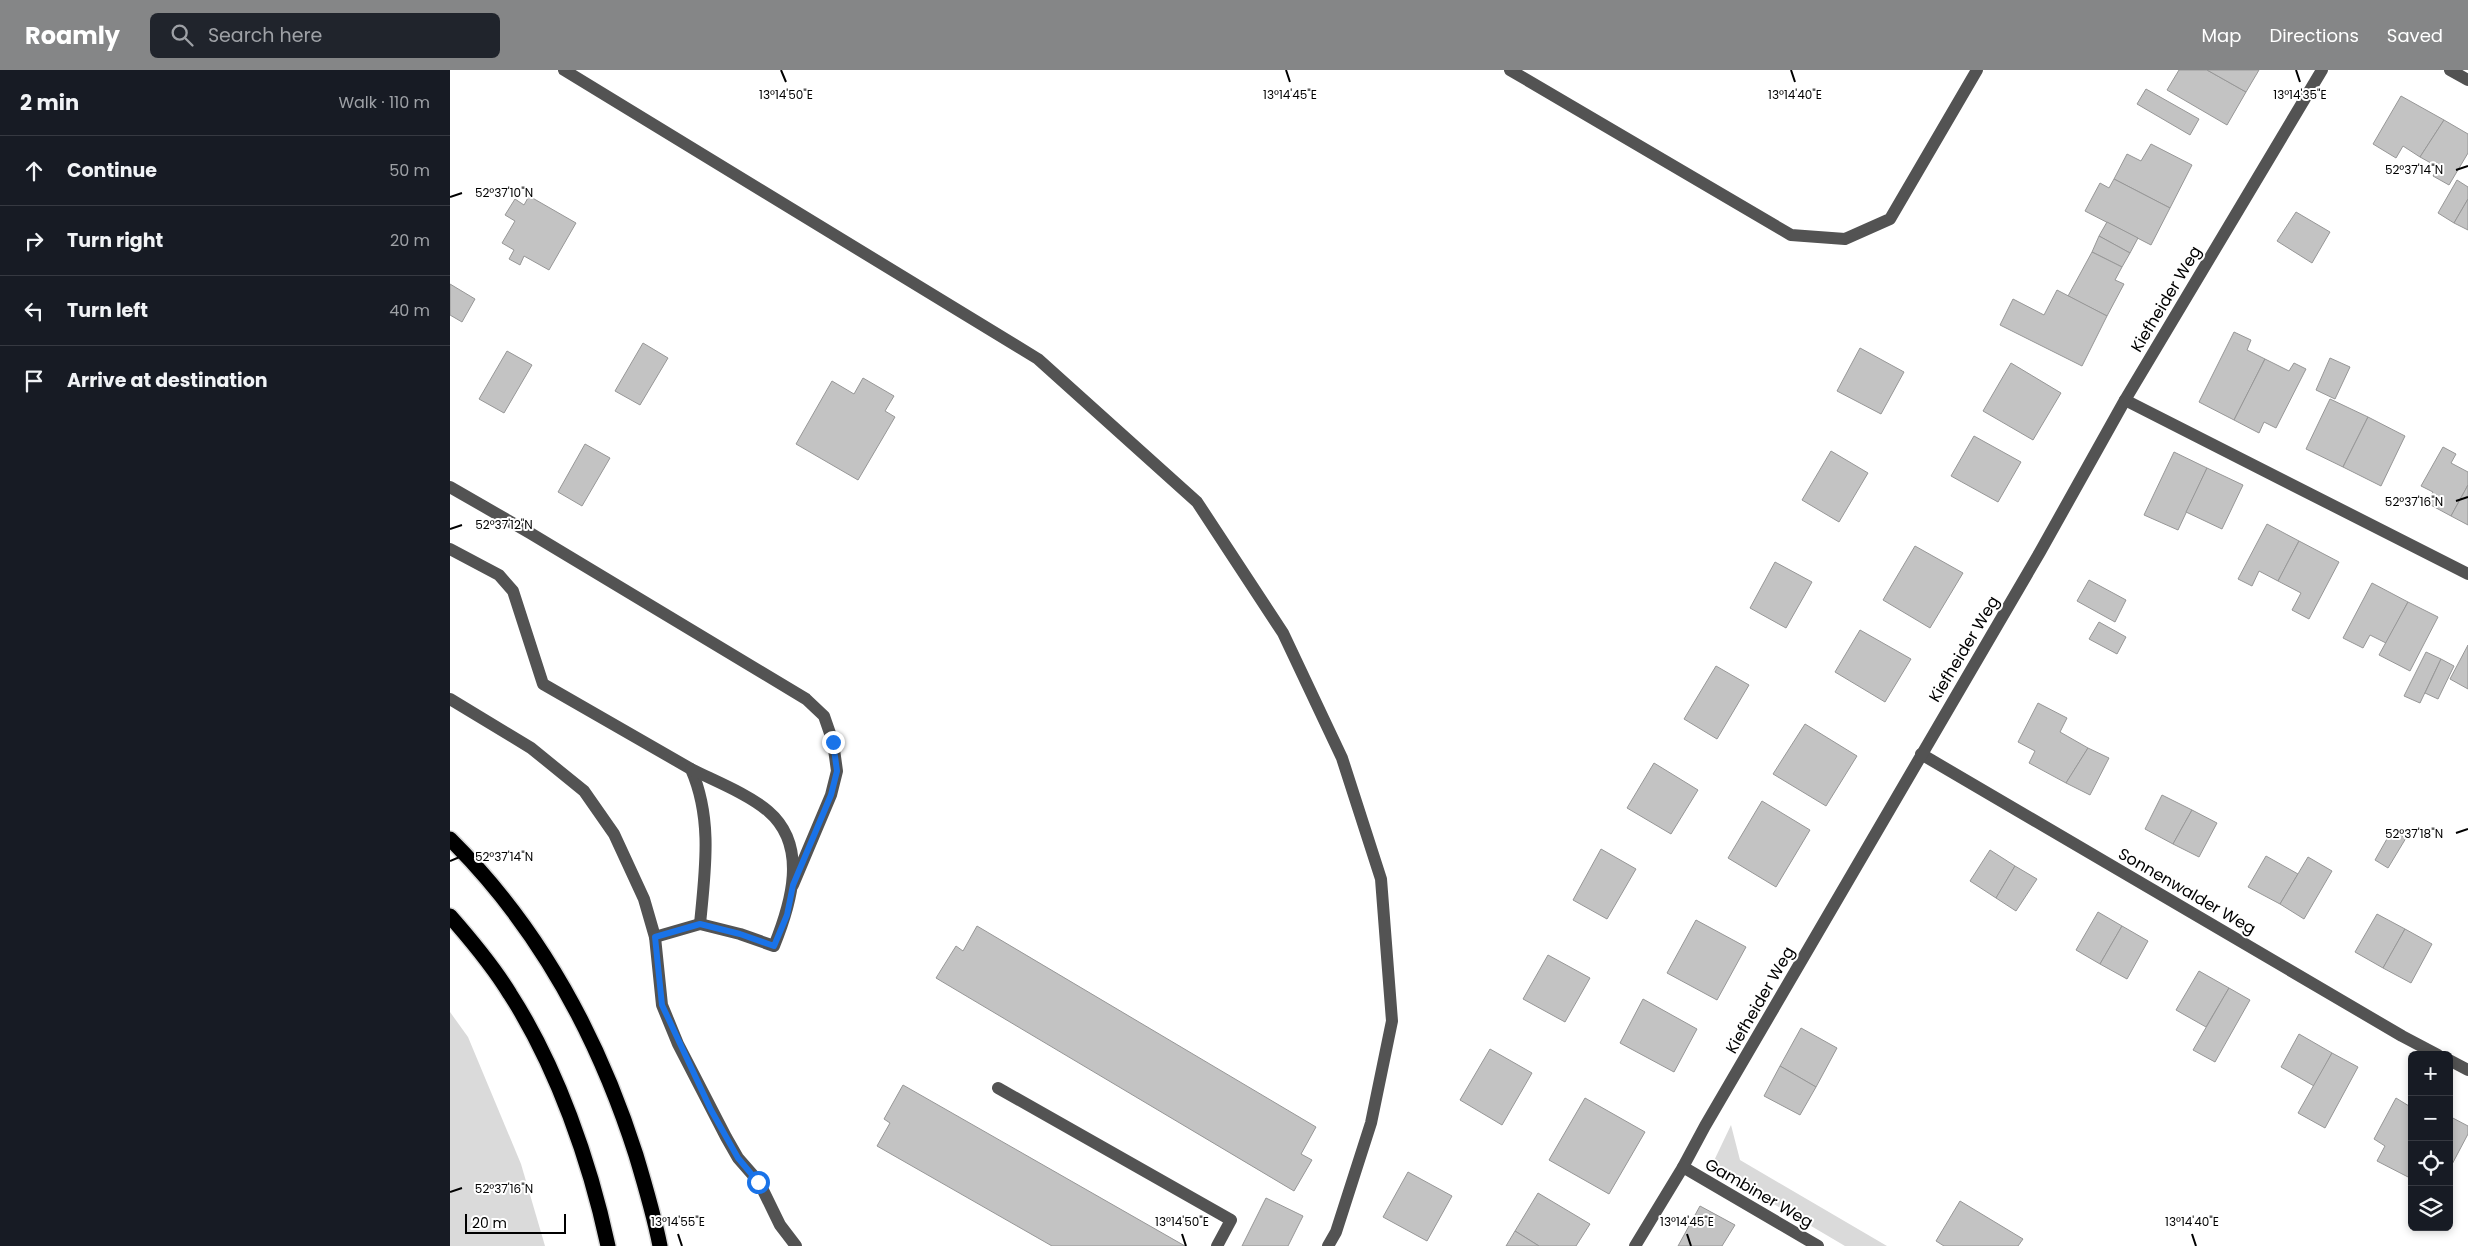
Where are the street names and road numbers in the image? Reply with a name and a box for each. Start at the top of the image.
street label: Kiefheider Weg [2125,242,2207,356]
street label: Kiefheider Weg [1923,592,2005,706]
street label: Sonnenwalder Weg [2114,842,2260,940]
street label: Kiefheider Weg [1720,942,1800,1058]
street label: Gambiner Weg [1701,1153,1817,1233]

